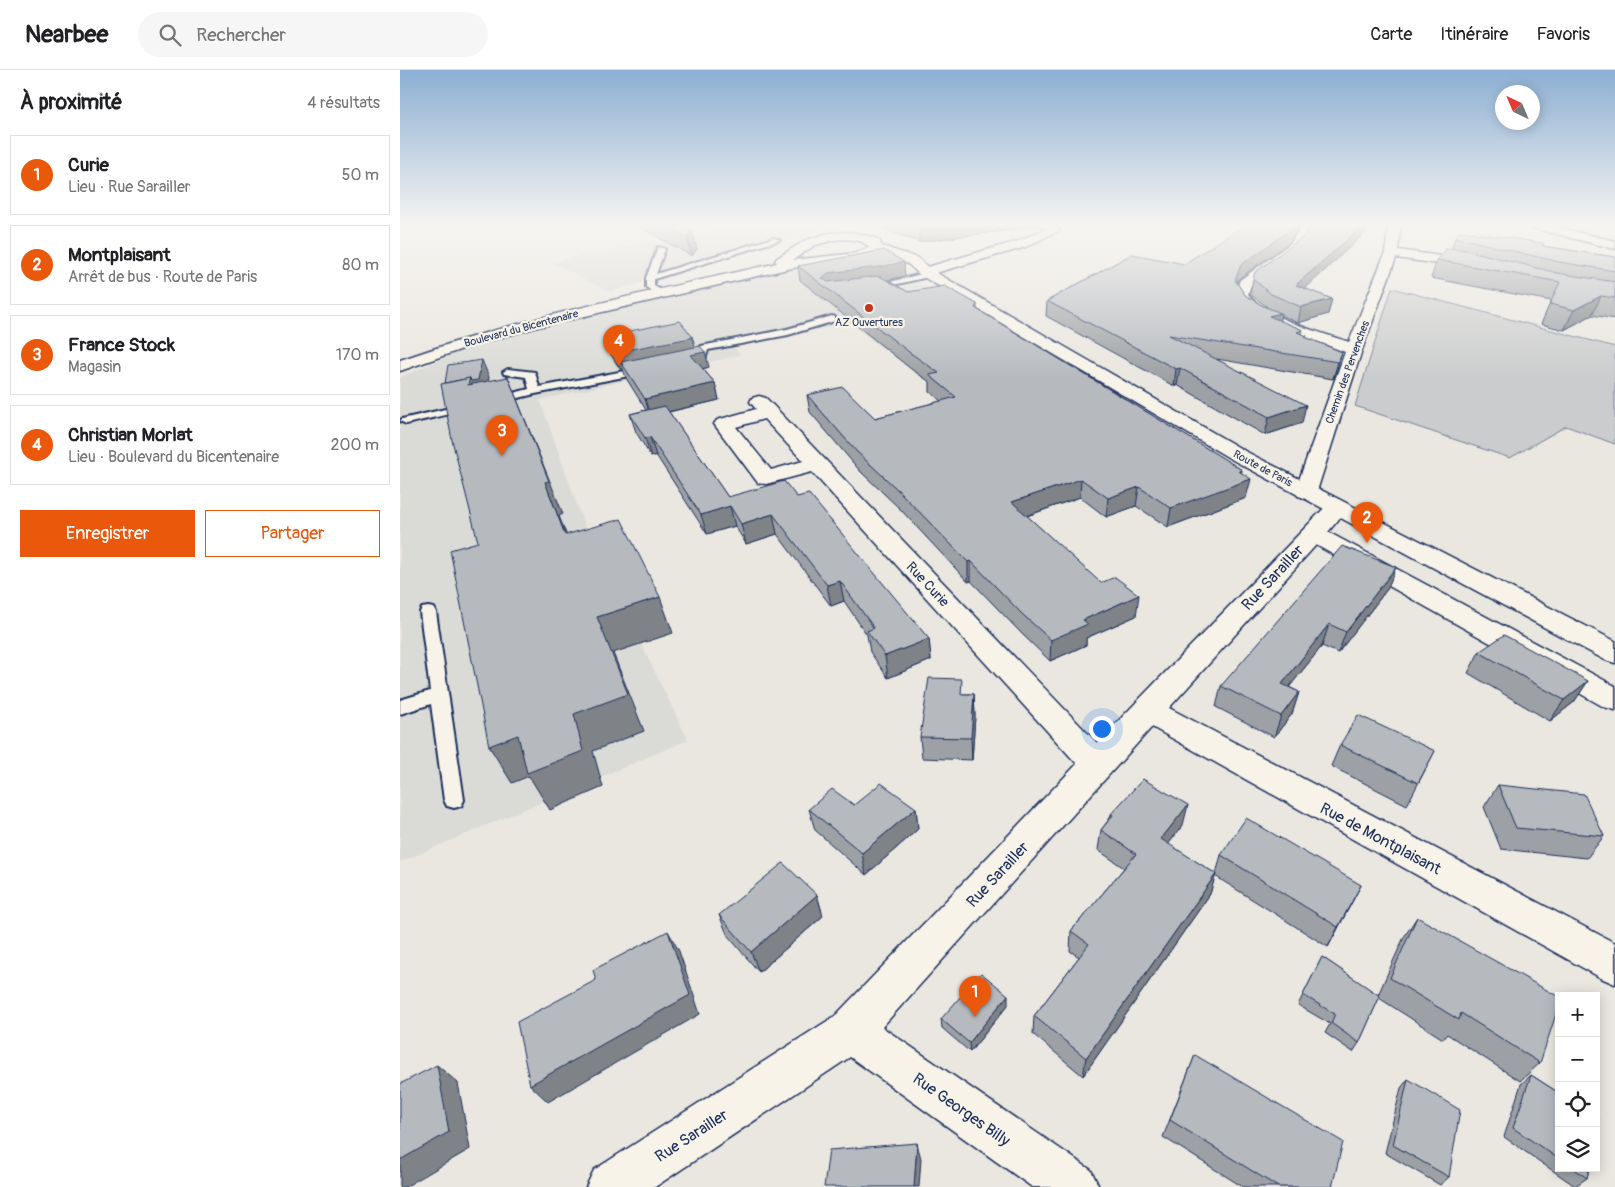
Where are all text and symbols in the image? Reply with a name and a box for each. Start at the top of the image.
search box [138,12,488,57]
text: Nearbee [25,20,108,49]
icon: search [156,21,184,49]
text: Rechercher [196,23,286,47]
text: Carte [1370,23,1412,46]
text: Itinéraire [1440,23,1508,46]
text: Favoris [1536,23,1590,46]
north arrow [1495,85,1540,130]
text: À proximité [20,89,123,116]
text: 4 résultats [307,93,380,113]
text: Curie [68,153,109,177]
text: 1 [34,165,40,185]
text: 50 m [342,165,379,185]
text: Lieu · Rue Sarailler [68,177,191,197]
text: Montplaisant [68,243,171,267]
text: 2 [33,255,41,275]
text: 80 m [342,255,379,275]
text: Arrêt de bus · Route de Paris [68,267,257,287]
marker: AZ Ouvertures [863,302,875,314]
street label: Boulevard du Bicentenaire [463,307,580,350]
place label: AZ Ouvertures [835,316,903,329]
street label: Chemin des Pervenches [1323,319,1372,425]
pin: 4 [603,325,635,366]
text: France Stock [68,333,175,357]
text: 3 [33,345,41,365]
text: 170 m [336,345,379,365]
text: Magasin [68,357,121,377]
pin: 3 [486,415,518,456]
text: Christian Morlat [68,423,193,447]
text: 4 [32,435,42,455]
text: 200 m [331,435,379,455]
text: Lieu · Boulevard du Bicentenaire [68,447,279,467]
street label: Route de Paris [1231,447,1295,489]
pin: 2 [1351,502,1383,543]
button: Enregistrer [20,510,195,557]
button: Partager [205,510,380,557]
street label: Rue Sarailler [1237,540,1308,615]
street label: Rue Curie [903,558,953,610]
your location [1089,716,1115,742]
street label: Rue de Montplaisant [1316,798,1445,880]
street label: Rue Sarailler [962,837,1033,912]
pin: 1 [959,976,991,1017]
map controls [1555,992,1600,1172]
button: + [1555,992,1600,1037]
button: − [1555,1037,1600,1082]
street label: Rue Georges Billy [909,1069,1014,1151]
button: locate [1555,1082,1600,1127]
street label: Rue Sarailler [651,1105,732,1167]
button: layers [1555,1127,1600,1172]

